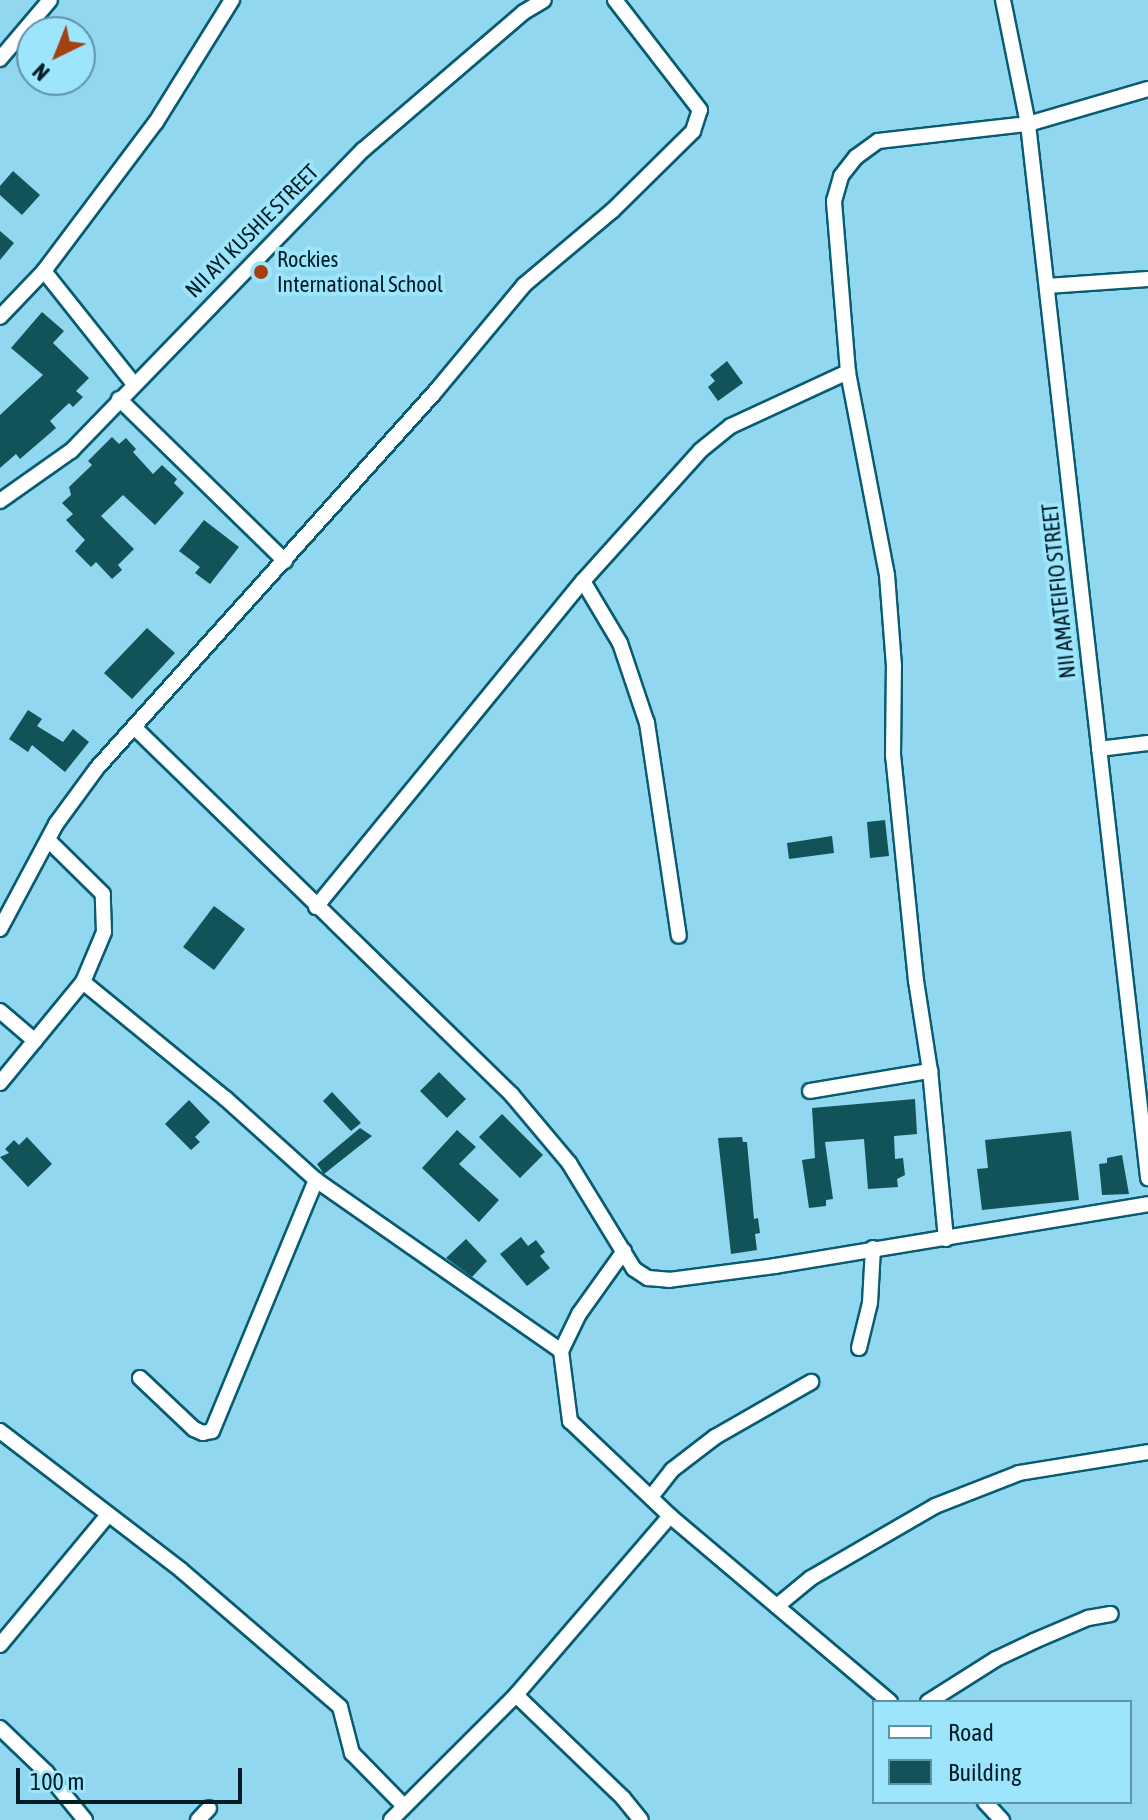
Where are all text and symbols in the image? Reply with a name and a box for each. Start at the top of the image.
north arrow [16,16,96,96]
text: N [27,58,55,86]
street label: NII AYI KUSHIE STREET [180,159,324,303]
place label: Rockies International School [277,246,443,298]
marker: Rockies International School [252,263,270,281]
street label: NII AMATEIFIO STREET [1037,502,1081,680]
legend [872,1700,1132,1804]
text: Road [948,1719,994,1746]
scale bar [20,1752,246,1802]
text: Building [948,1759,1021,1786]
text: 100 m [30,1768,84,1795]

